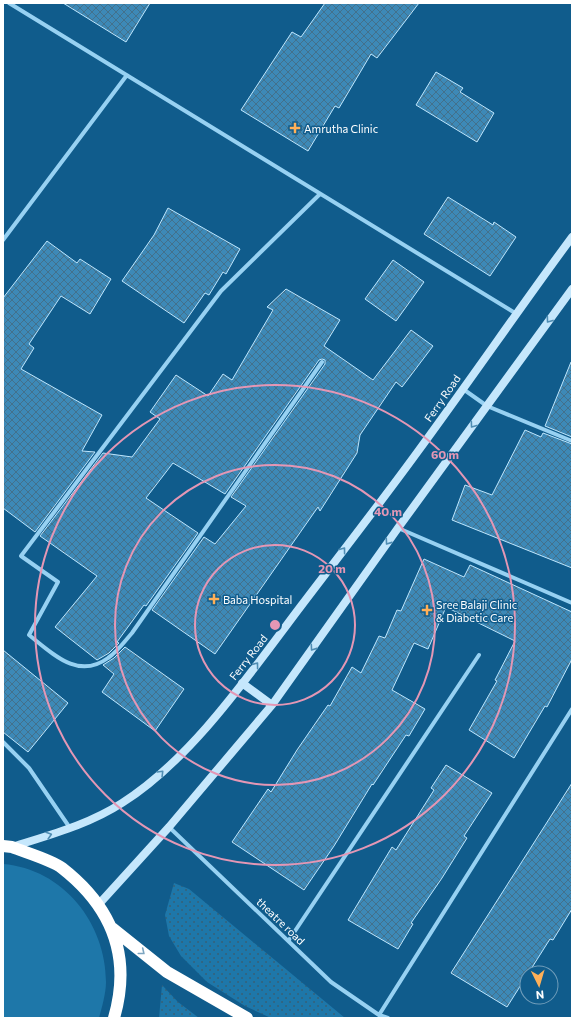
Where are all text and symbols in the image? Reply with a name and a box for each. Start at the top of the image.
marker: Amrutha Clinic [289,122,301,134]
place label: Amrutha Clinic [304,122,378,135]
one-way arrow [547,316,554,323]
street label: Ferry Road [421,372,463,424]
one-way arrow [471,421,478,428]
text: 60 m [431,447,459,461]
text: 40 m [374,504,402,518]
one-way arrow [385,538,393,545]
one-way arrow [339,547,346,554]
text: 20 m [318,561,346,575]
marker: Baba Hospital [208,593,220,605]
place label: Baba Hospital [223,593,292,606]
place label: Sree Balaji Clinic & Diabetic Care [436,598,517,624]
marker: Sree Balaji Clinic & Diabetic Care [421,604,433,616]
centre of rings [268,618,282,632]
street label: Ferry Road [226,632,270,682]
one-way arrow [310,644,318,651]
one-way arrow [252,662,259,669]
one-way arrow [156,770,164,778]
one-way arrow [45,831,52,840]
street label: theatre road [254,895,308,947]
one-way arrow [138,948,145,955]
north arrow [519,965,559,1005]
text: N [535,989,545,1002]

